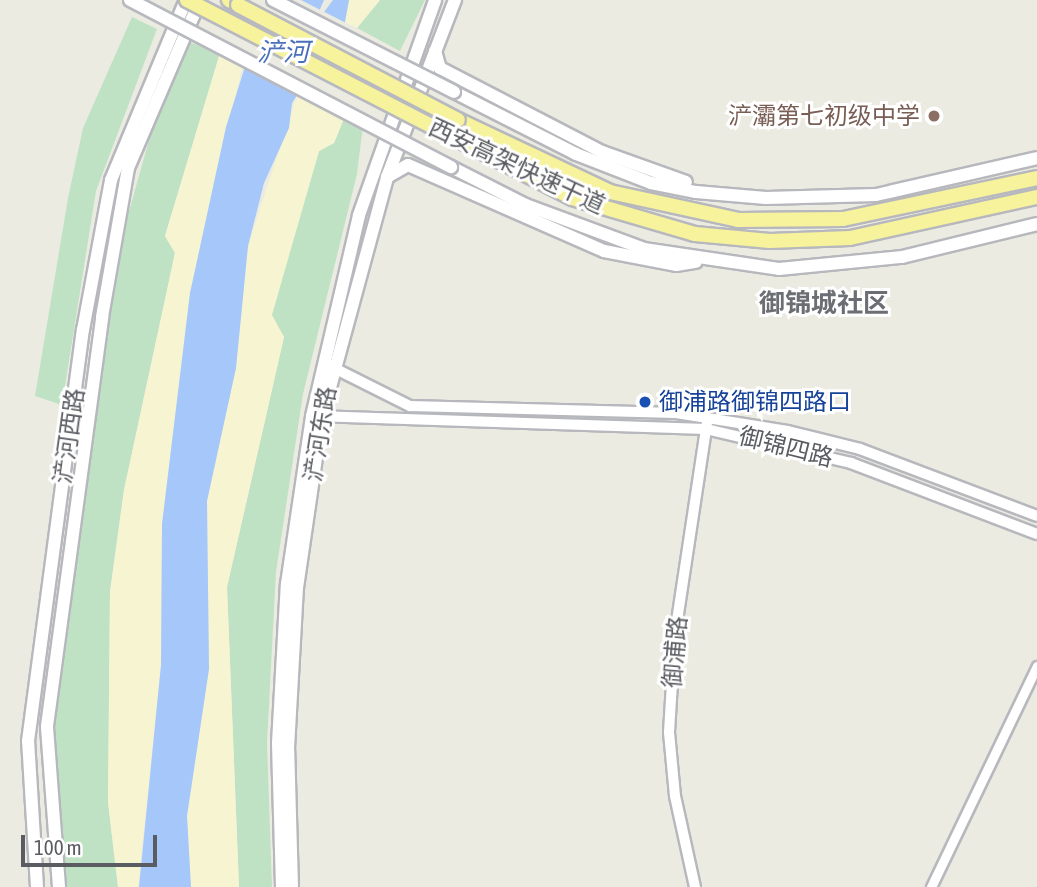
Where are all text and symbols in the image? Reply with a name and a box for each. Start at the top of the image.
water label: 浐河 [257,37,309,69]
place label: 浐灞第七初级中学 [728,102,920,130]
marker: 浐灞第七初级中学 [926,108,942,124]
street label: 西安高架快速干道 [424,112,610,220]
district label: 御锦城社区 [759,288,889,320]
street label: 浐河东路 [298,384,342,484]
street label: 浐河西路 [48,386,90,486]
place label: 御浦路御锦四路口 [659,388,851,416]
marker: 御浦路御锦四路口 [637,394,653,410]
street label: 御锦四路 [736,421,836,473]
street label: 御浦路 [658,615,692,689]
scale bar [24,820,161,864]
text: 100 m [34,835,82,859]

